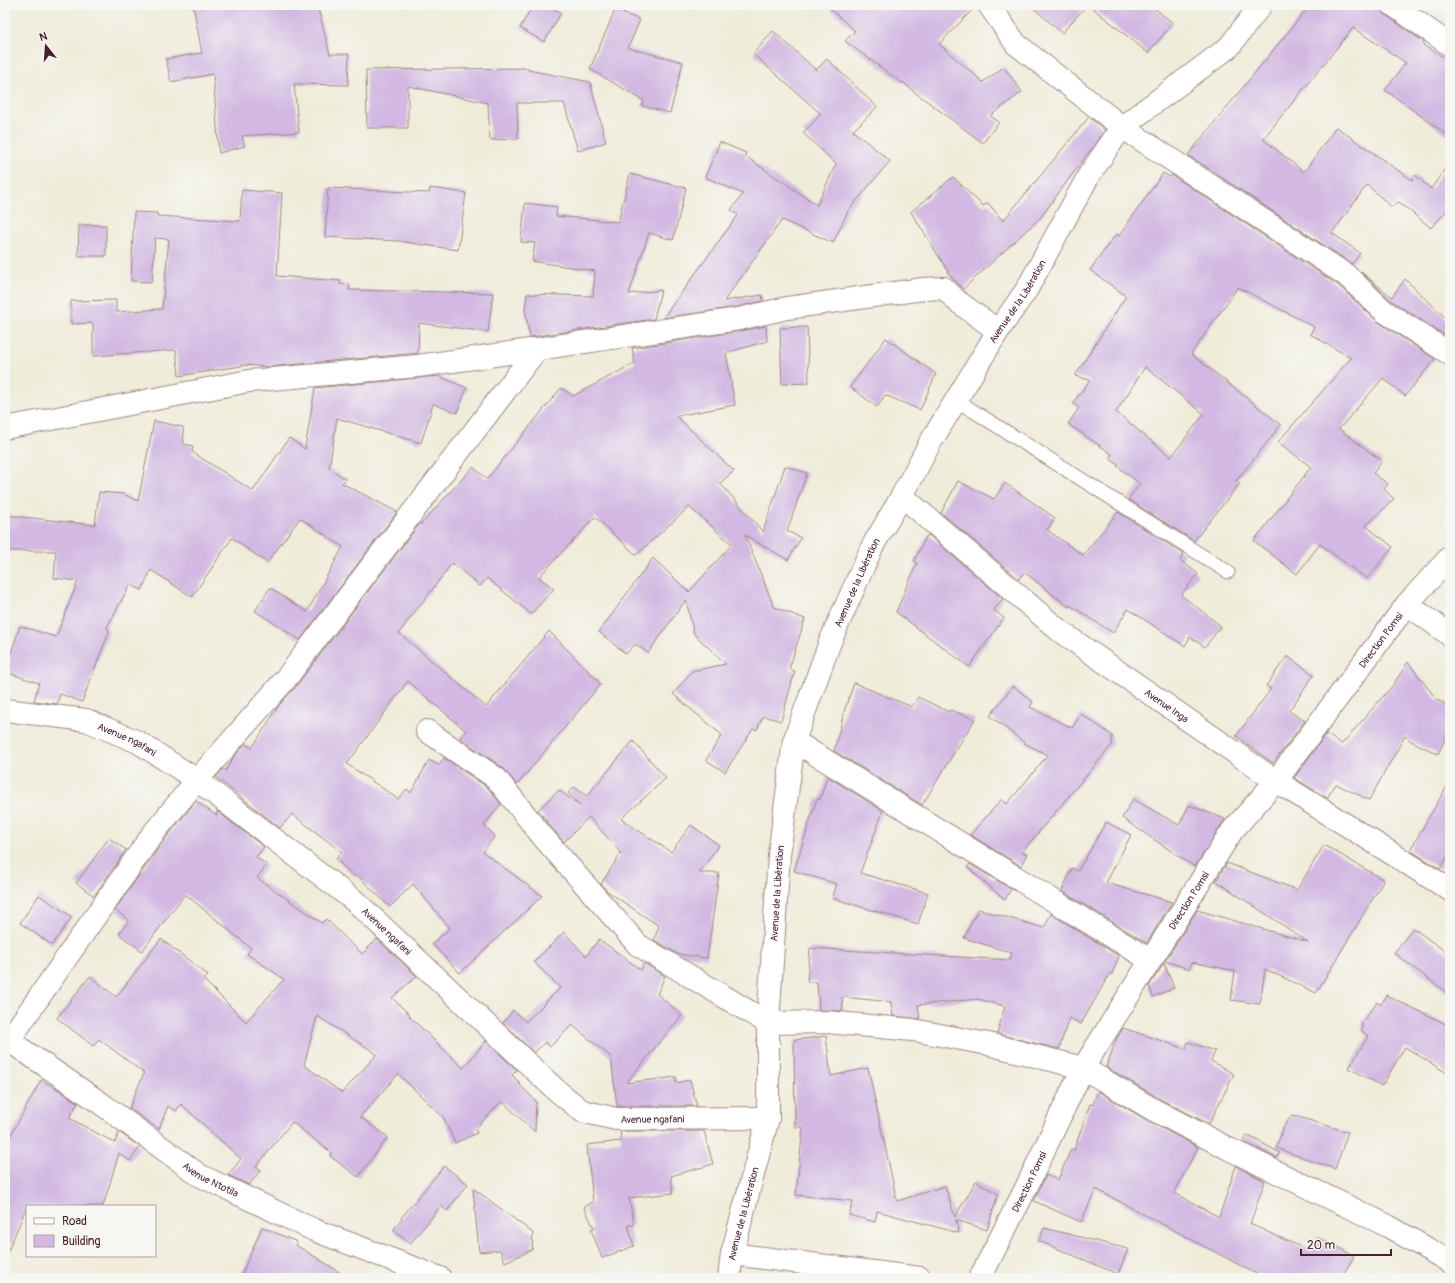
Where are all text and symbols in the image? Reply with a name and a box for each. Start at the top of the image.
north arrow [26,26,66,66]
text: N [38,29,49,44]
street label: Avenue de la Libération [987,258,1049,346]
street label: Avenue de la Libération [832,536,883,629]
street label: Direction Pomsi [1357,610,1406,671]
street label: Avenue Inga [1142,687,1191,726]
street label: Avenue ngafani [96,721,158,759]
street label: Avenue de la Libération [768,844,787,942]
street label: Direction Pomsi [1167,870,1212,932]
street label: Avenue ngafani [359,906,414,958]
street label: Avenue ngafani [621,1114,685,1126]
street label: Direction Pomsi [1010,1150,1050,1214]
street label: Avenue Ntotila [180,1160,241,1200]
street label: Avenue de la Libération [726,1165,762,1261]
legend [26,1205,156,1257]
text: Road [62,1214,87,1229]
scale bar [1301,1231,1391,1257]
text: Building [62,1234,101,1249]
text: 20 m [1307,1238,1336,1253]

